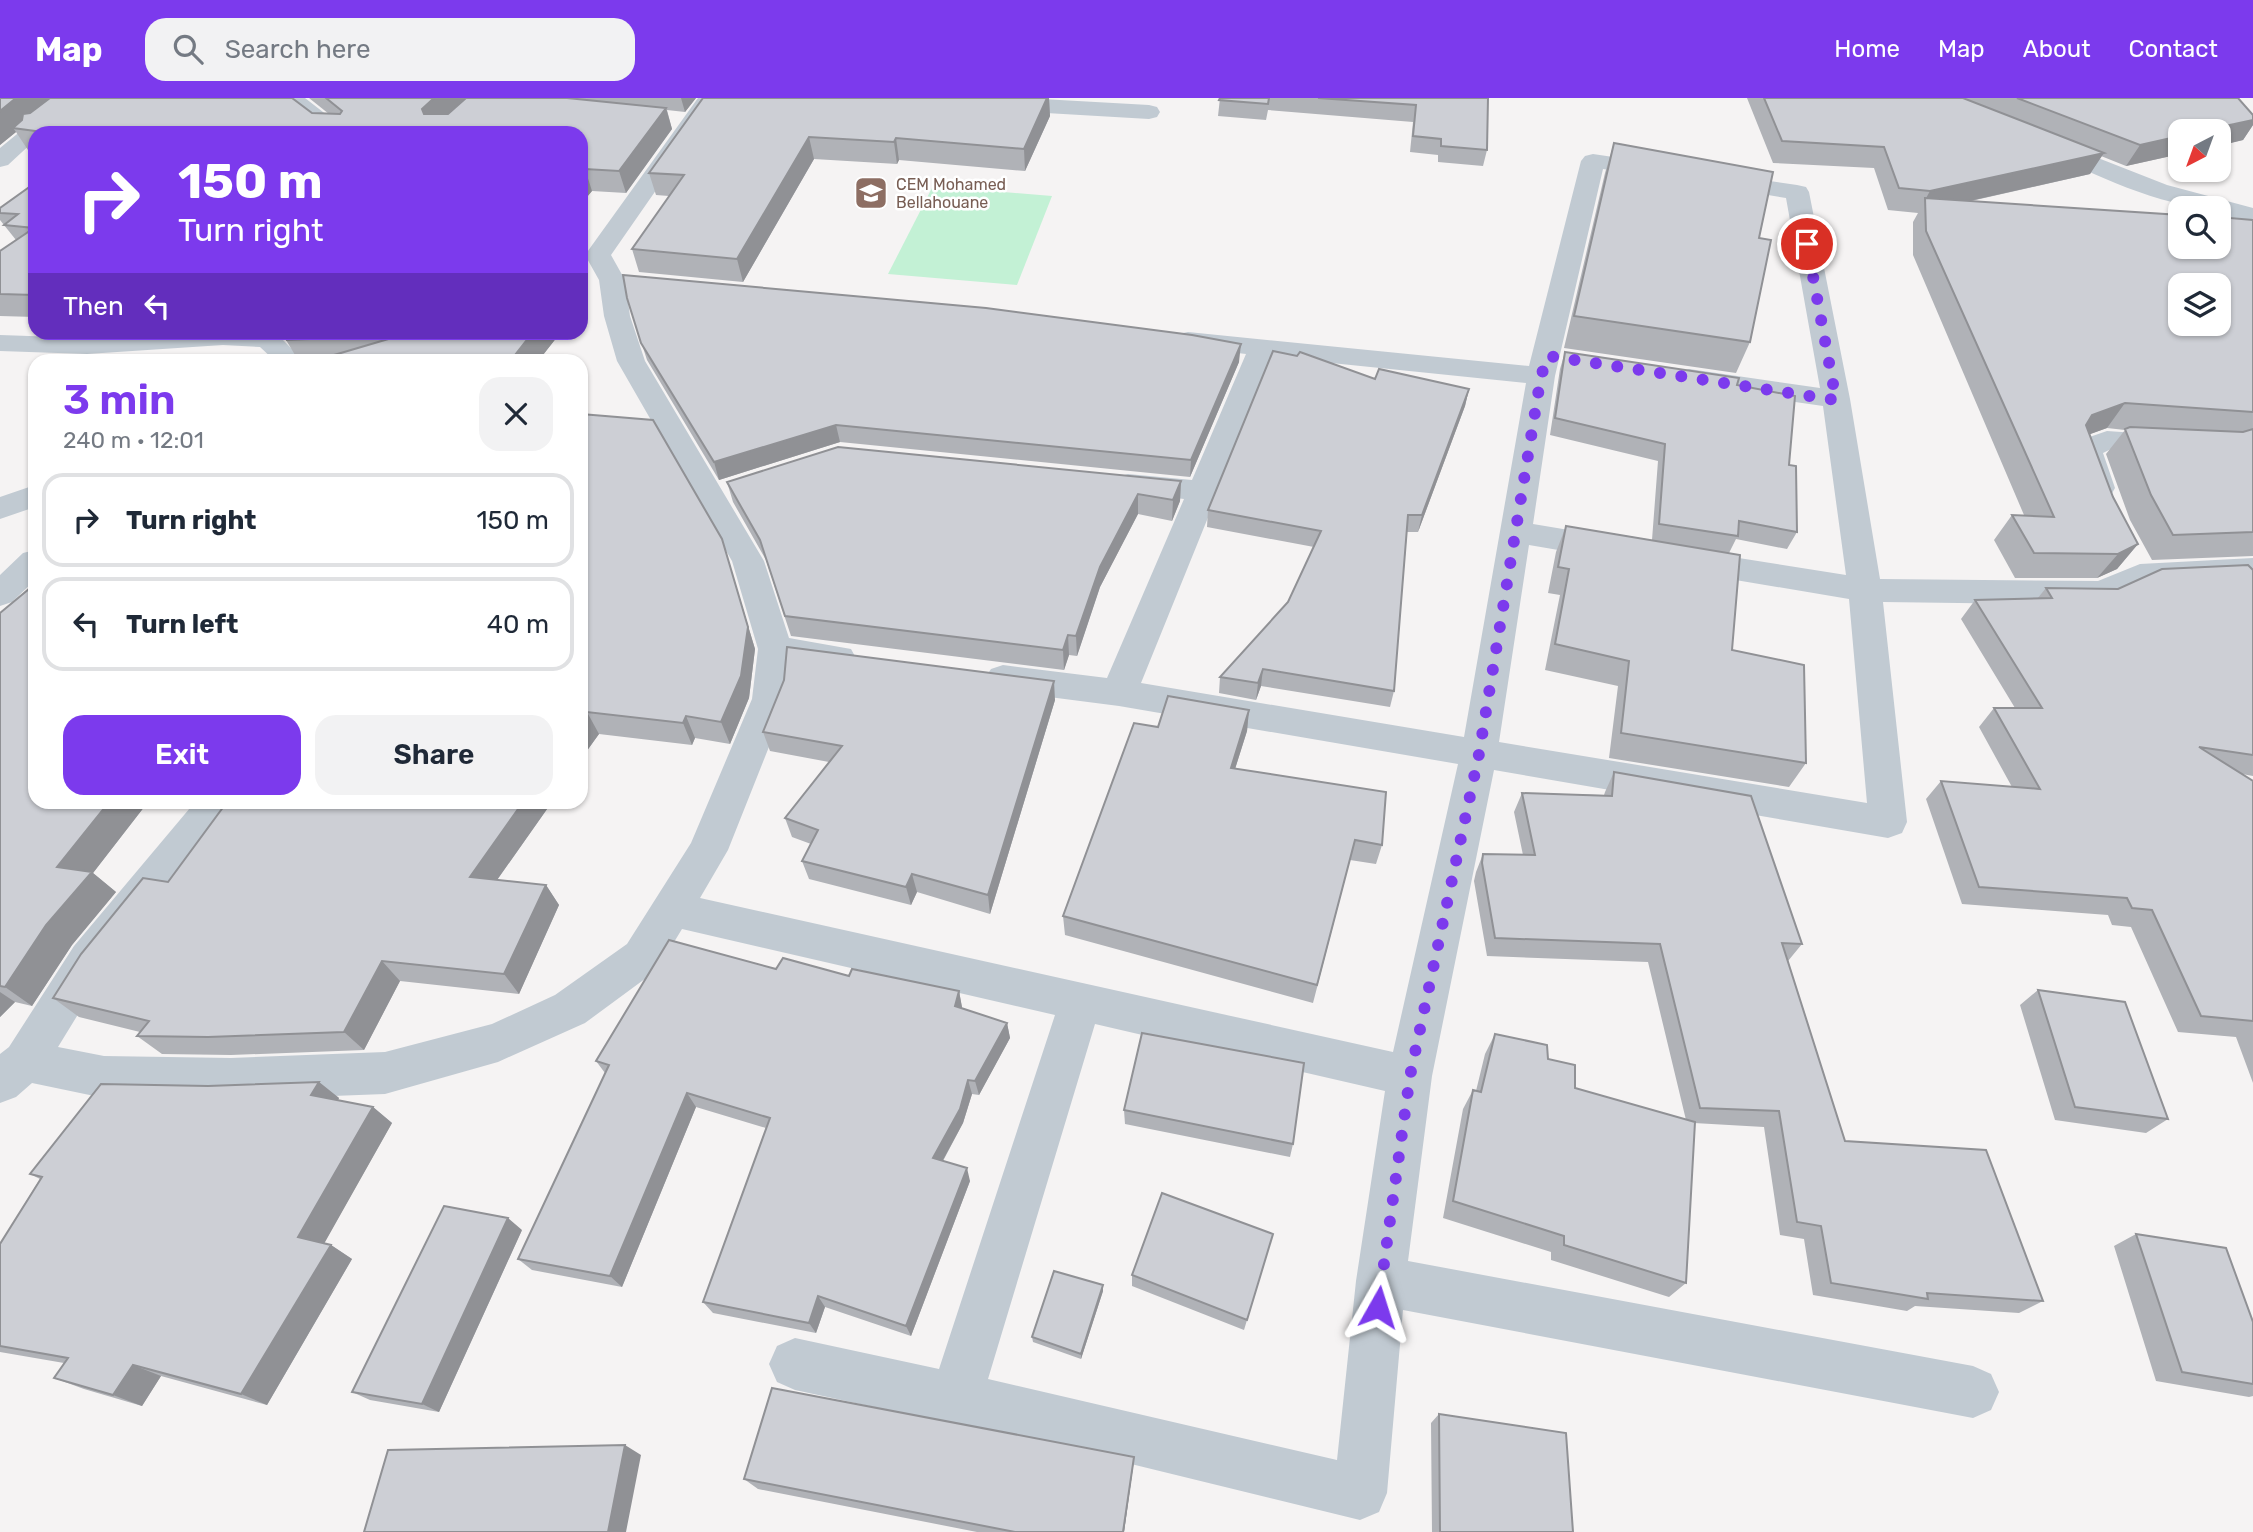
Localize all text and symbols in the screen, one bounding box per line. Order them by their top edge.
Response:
search box [145,18,635,81]
text: Map [35,30,103,69]
icon: search [169,30,207,68]
text: Search here [225,34,370,65]
text: Home [1834,35,1900,63]
text: Map [1938,35,1985,63]
text: About [2023,35,2091,63]
text: Contact [2129,35,2218,63]
north arrow [2168,119,2231,182]
map controls [2168,119,2231,336]
text: 150 m [178,152,323,210]
icon: right [63,154,154,245]
school or university icon: CEM Mohamed Bellahouane [852,174,890,212]
place label: CEM Mohamed Bellahouane [896,175,1006,212]
button: search [2168,196,2231,259]
text: Turn right [178,211,323,249]
pin [1777,214,1837,274]
icon: arrive [1788,225,1826,263]
button: layers [2168,273,2231,336]
icon: left [138,287,176,325]
text: Then [63,291,124,322]
text: 3 min [63,375,176,425]
button: close [479,377,553,451]
text: 240 m · 12:01 [63,426,204,454]
icon: right [67,501,105,539]
text: Turn right [126,505,256,536]
text: 150 m [476,505,549,536]
icon: left [67,605,105,643]
text: Turn left [126,609,238,640]
text: 40 m [487,609,549,640]
button: Exit [63,715,301,795]
button: Share [315,715,553,795]
position arrow [1341,1270,1415,1344]

